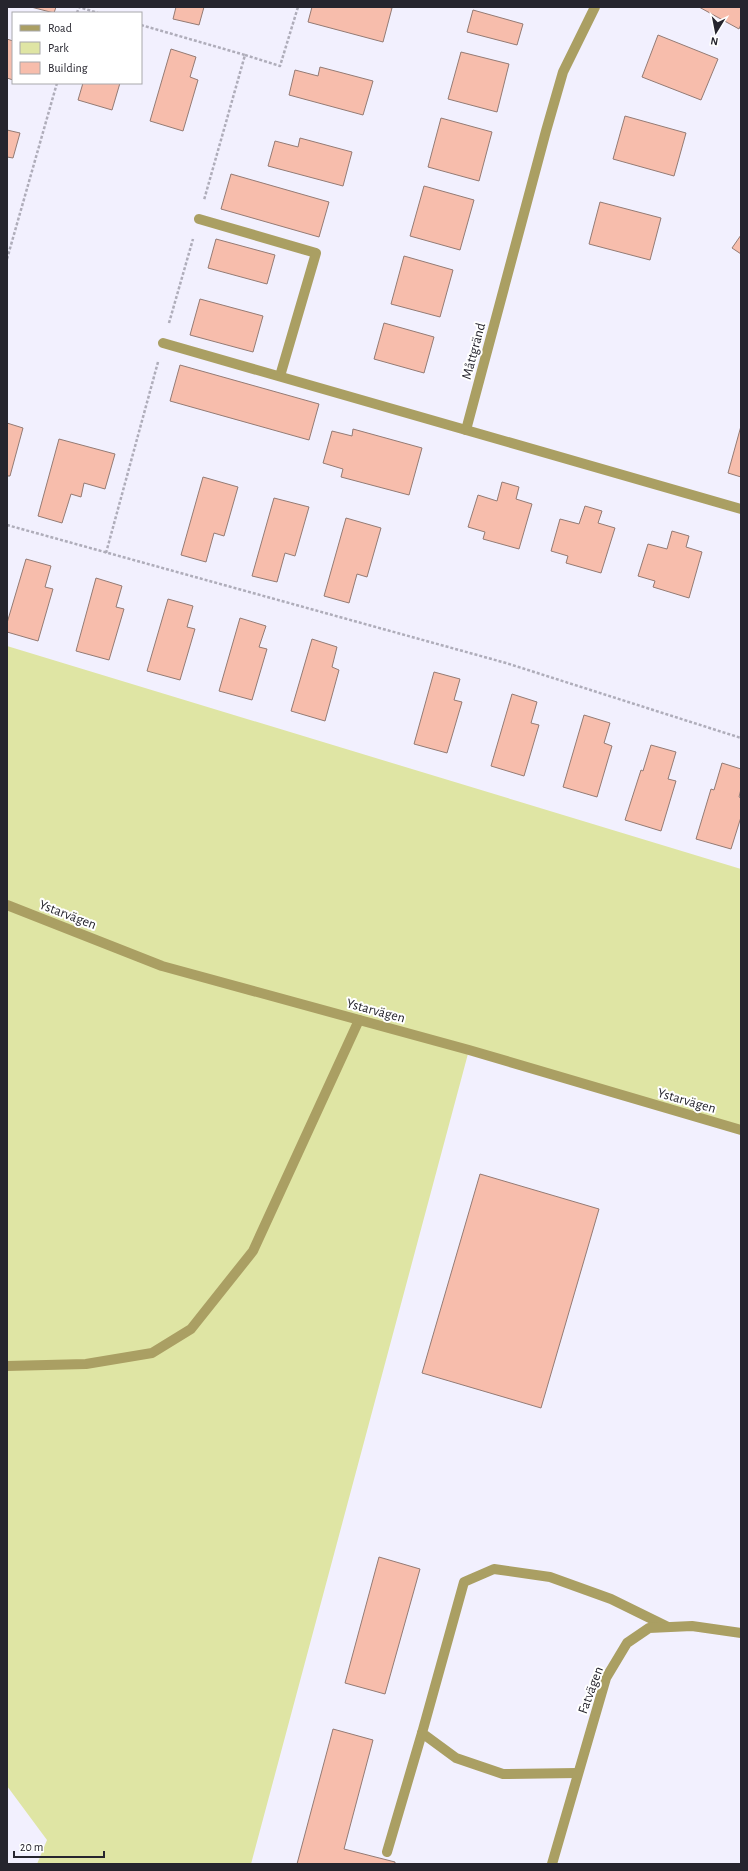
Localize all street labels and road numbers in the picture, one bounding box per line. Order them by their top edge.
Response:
street label: Måttgränd [460,321,488,381]
street label: Ystarvägen [37,898,98,932]
street label: Ystarvägen [345,996,407,1026]
street label: Ystarvägen [656,1086,718,1116]
street label: Fatvägen [576,1665,606,1716]

